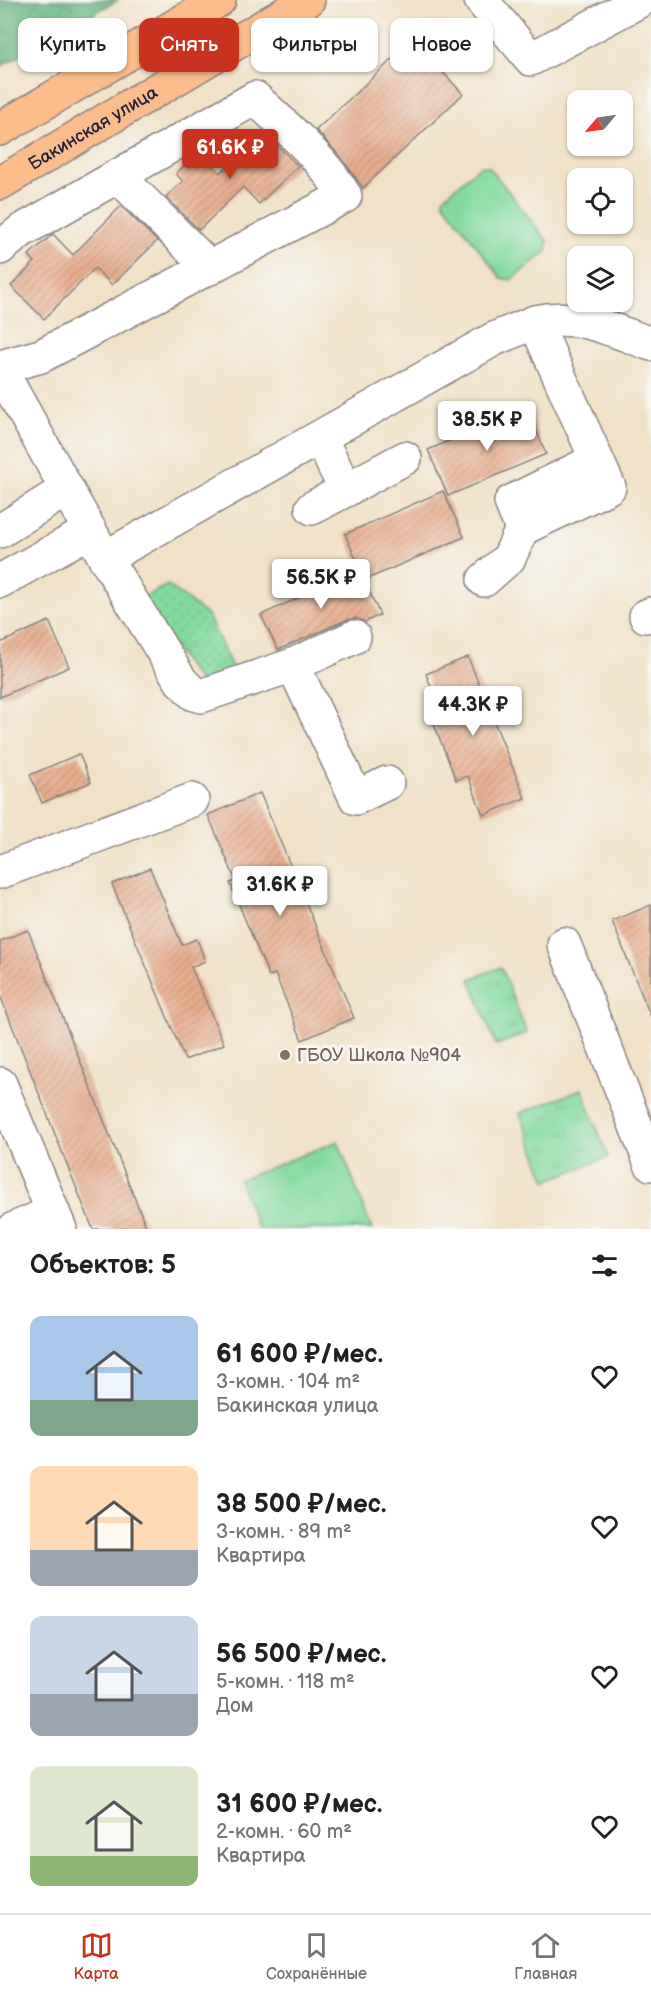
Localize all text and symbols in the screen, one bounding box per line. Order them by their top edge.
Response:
chip: Купить [18,18,127,72]
chip: Снять [139,18,239,72]
chip: Фильтры [251,18,378,72]
chip: Новое [390,18,493,72]
street label: Бакинская улица [25,81,161,174]
north arrow [567,90,633,156]
map controls [567,90,633,312]
pin: 61.6K ₽ [175,129,285,180]
text: 61.6K ₽ [196,136,264,160]
button: locate [567,168,633,234]
button: layers [567,246,633,312]
pin: 38.5K ₽ [432,401,542,452]
text: 38.5K ₽ [452,408,522,432]
pin: 56.5K ₽ [266,559,376,610]
text: 56.5K ₽ [286,566,356,590]
pin: 44.3K ₽ [418,686,528,737]
text: 44.3K ₽ [438,693,508,717]
pin: 31.6K ₽ [225,866,335,917]
text: 31.6K ₽ [246,873,314,897]
place label: ГБОУ Школа №904 [297,1045,461,1066]
marker: ГБОУ Школа №904 [278,1048,292,1062]
icon: filters [588,1249,621,1282]
text: Объектов: 5 [30,1250,176,1281]
text: 61 600 ₽/мес. [216,1339,383,1370]
icon: home [78,1340,150,1412]
icon: heart [588,1360,621,1393]
text: 3-комн. · 104 m² [216,1370,360,1394]
text: Бакинская улица [216,1394,379,1418]
text: 38 500 ₽/мес. [216,1489,387,1520]
icon: home [78,1490,150,1562]
icon: heart [588,1510,621,1543]
text: 3-комн. · 89 m² [216,1520,352,1544]
text: Квартира [216,1544,306,1568]
text: 56 500 ₽/мес. [216,1639,386,1670]
icon: home [78,1640,150,1712]
icon: heart [588,1660,621,1693]
text: 5-комн. · 118 m² [216,1670,355,1694]
text: Дом [216,1694,254,1718]
text: 31 600 ₽/мес. [216,1789,383,1820]
icon: home [78,1790,150,1862]
icon: heart [588,1810,621,1843]
text: 2-комн. · 60 m² [216,1820,352,1844]
text: Квартира [216,1844,306,1868]
tab: Карта [74,1929,119,1984]
tab: Сохранённые [266,1929,367,1984]
tab: Главная [514,1929,577,1984]

